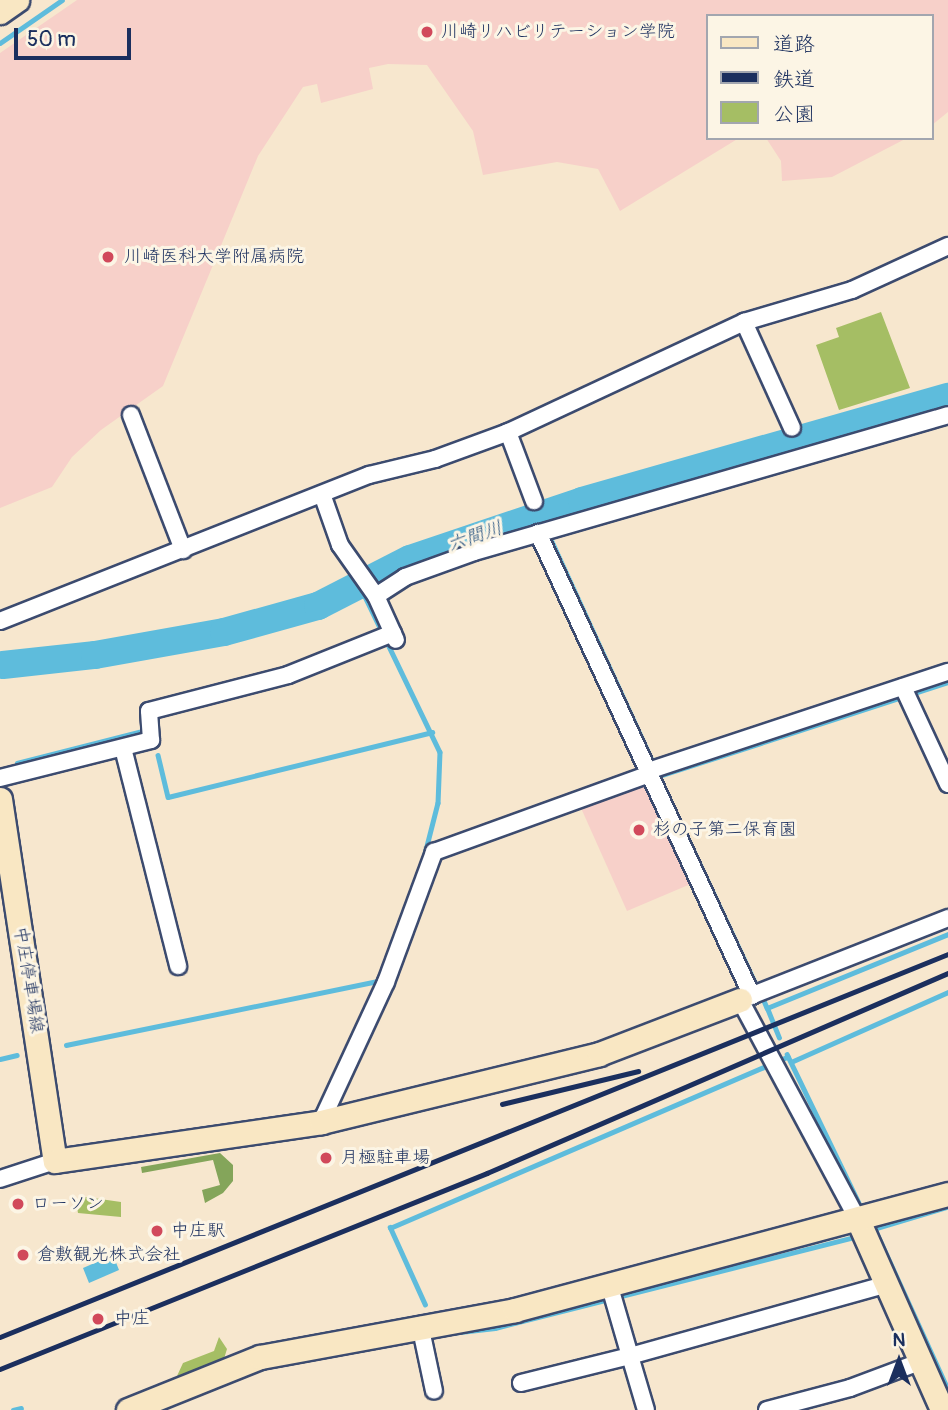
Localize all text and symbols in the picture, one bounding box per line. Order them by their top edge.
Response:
scale bar [18,14,135,58]
legend [706,14,934,140]
place label: 川崎リハビリテーション学院 [441,21,675,43]
marker: 川崎リハビリテーション学院 [419,24,435,40]
text: 50 m [27,26,76,53]
text: 道路 [773,31,815,58]
text: 鉄道 [773,66,815,93]
text: 公園 [773,101,815,128]
place label: 川崎医科大学附属病院 [124,246,304,268]
marker: 川崎医科大学附属病院 [98,247,118,267]
water label: 六間川 [444,517,506,557]
place label: 杉の子第二保育園 [653,819,797,841]
marker: 杉の子第二保育園 [631,822,647,838]
street label: 中庄停車場線 [9,925,47,1035]
place label: 月極駐車場 [340,1147,430,1169]
marker: 月極駐車場 [318,1150,334,1166]
place label: ローソン [32,1193,104,1215]
marker: ローソン [10,1196,26,1212]
place label: 中庄駅 [171,1220,225,1242]
marker: 中庄駅 [149,1223,165,1239]
place label: 倉敷観光株式会社 [37,1244,181,1266]
marker: 倉敷観光株式会社 [15,1247,31,1263]
place label: 中庄 [114,1308,150,1330]
marker: 中庄 [88,1309,108,1329]
north arrow [864,1326,934,1396]
text: N [893,1328,905,1352]

